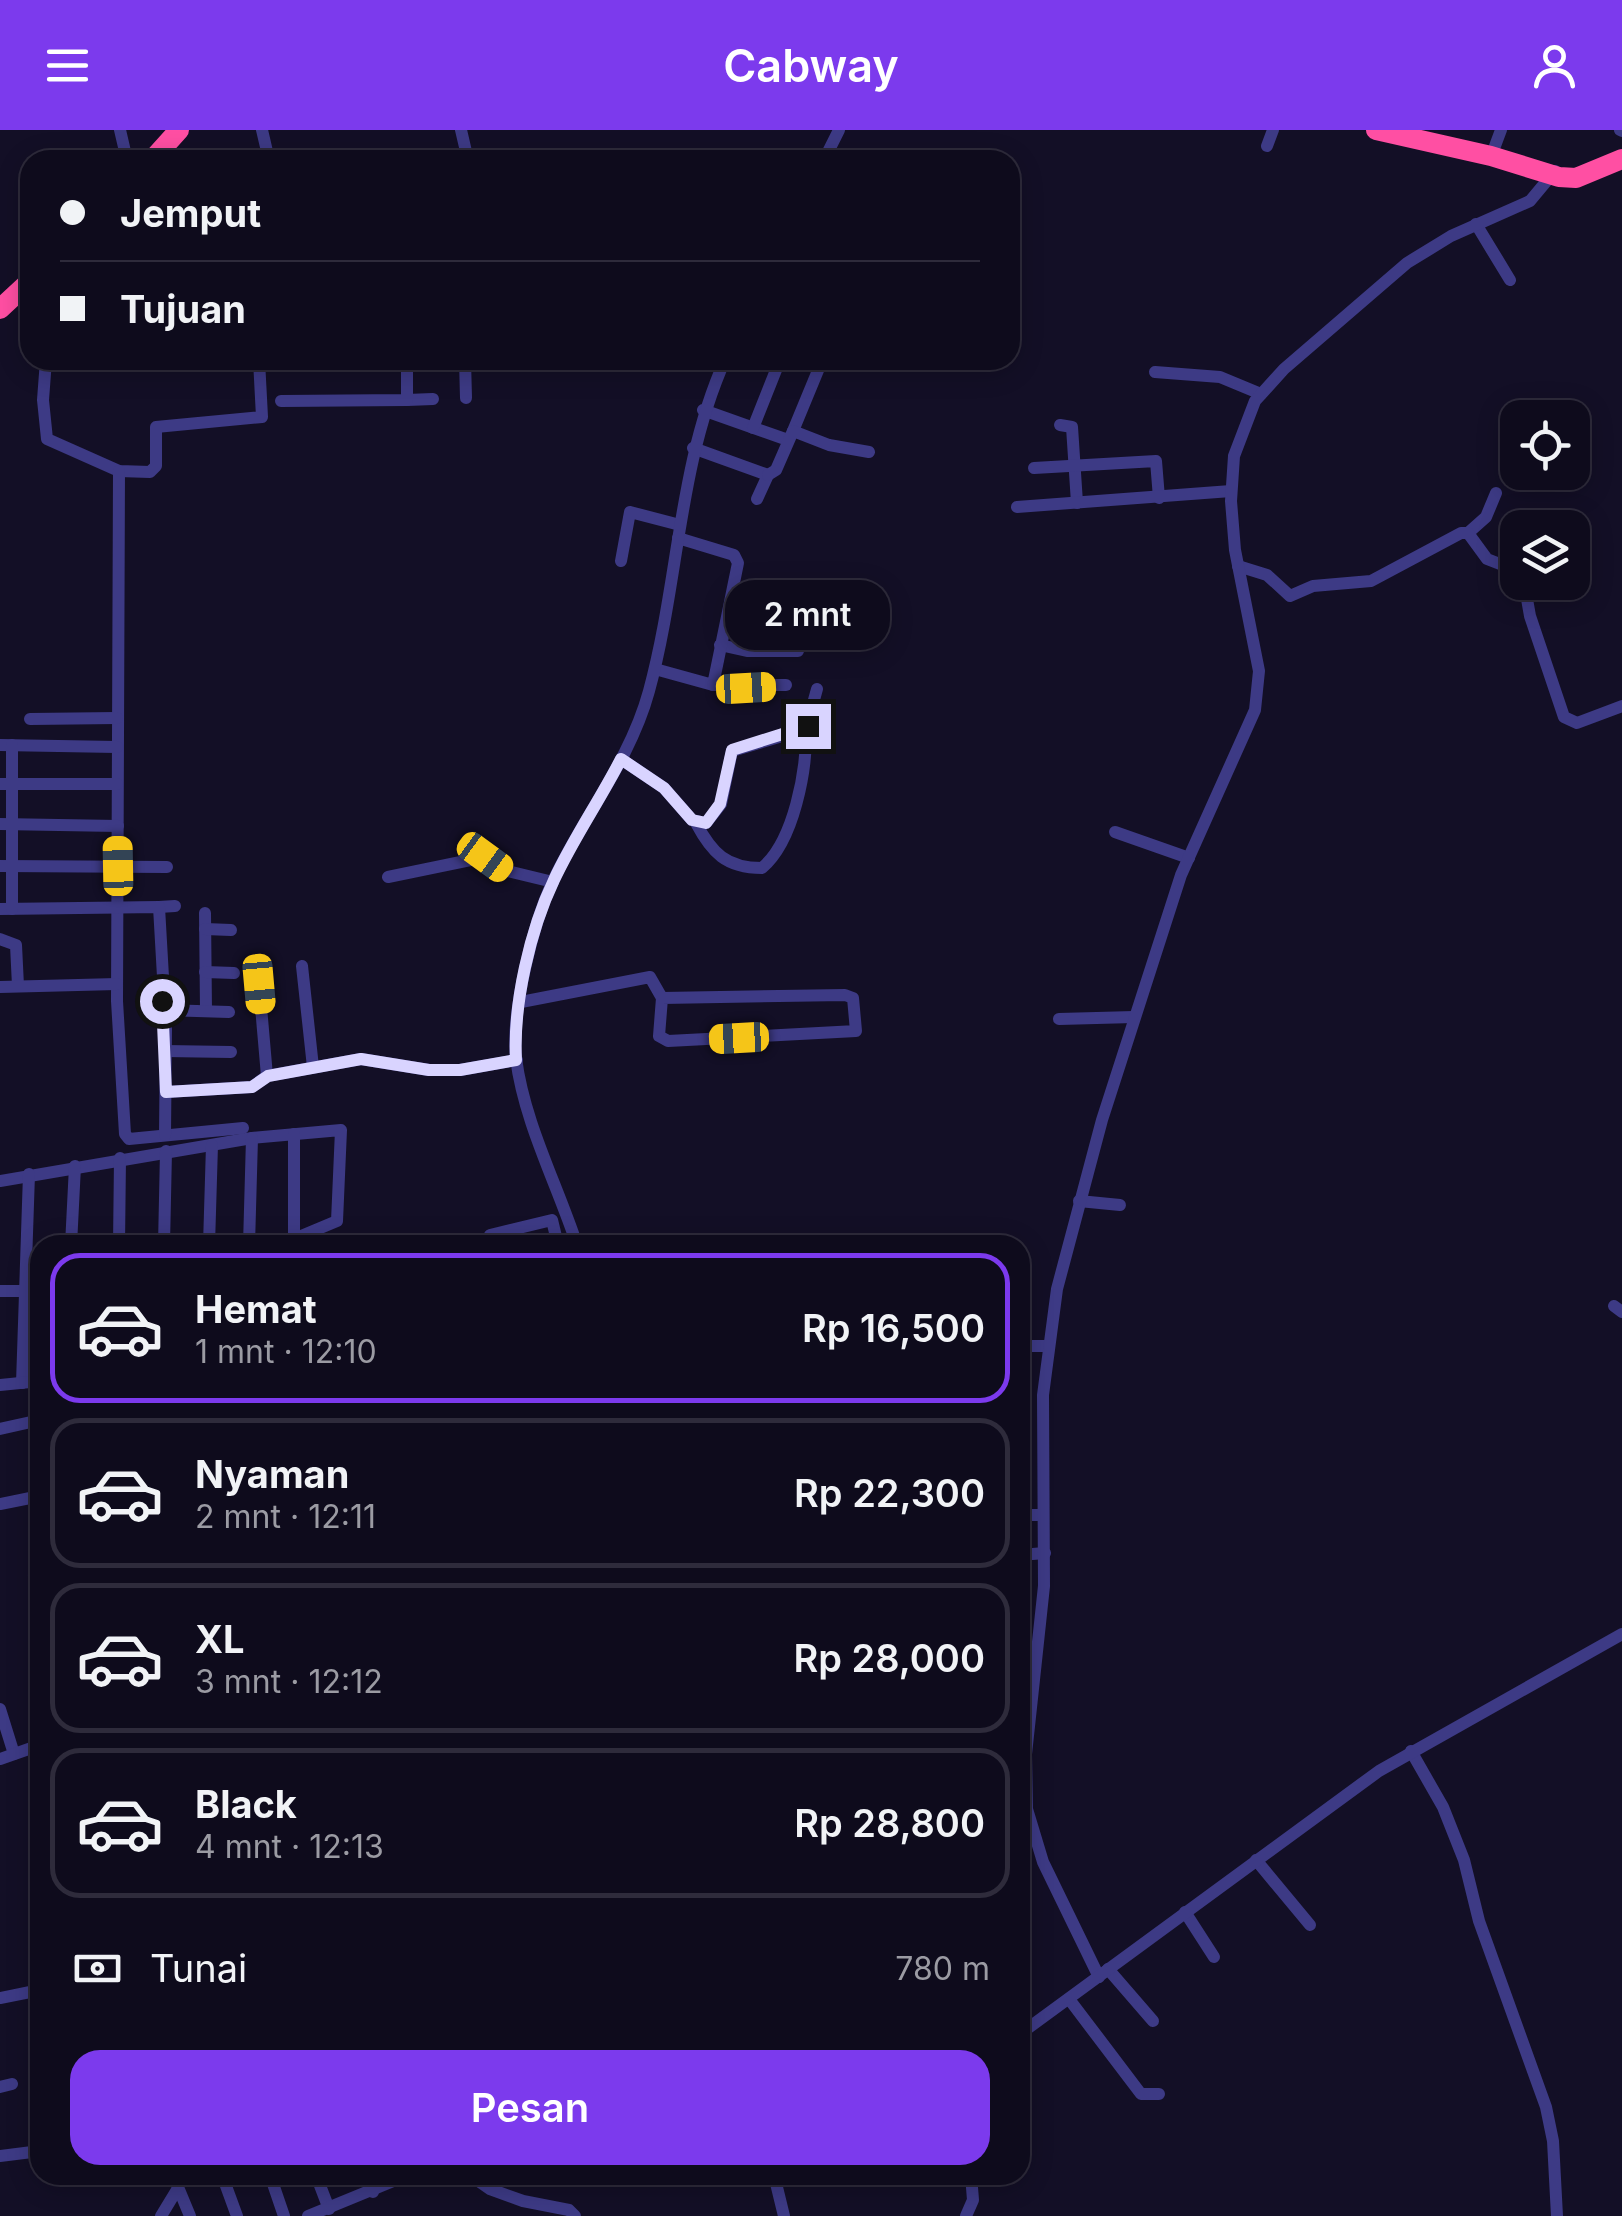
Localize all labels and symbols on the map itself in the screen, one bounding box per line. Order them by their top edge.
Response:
callout: 2 mnt [726,581,890,651]
car [715,671,777,705]
route end [786,704,831,749]
car [452,827,518,887]
car [102,836,134,896]
car [241,953,277,1015]
route start [140,979,185,1024]
car [708,1021,770,1055]

